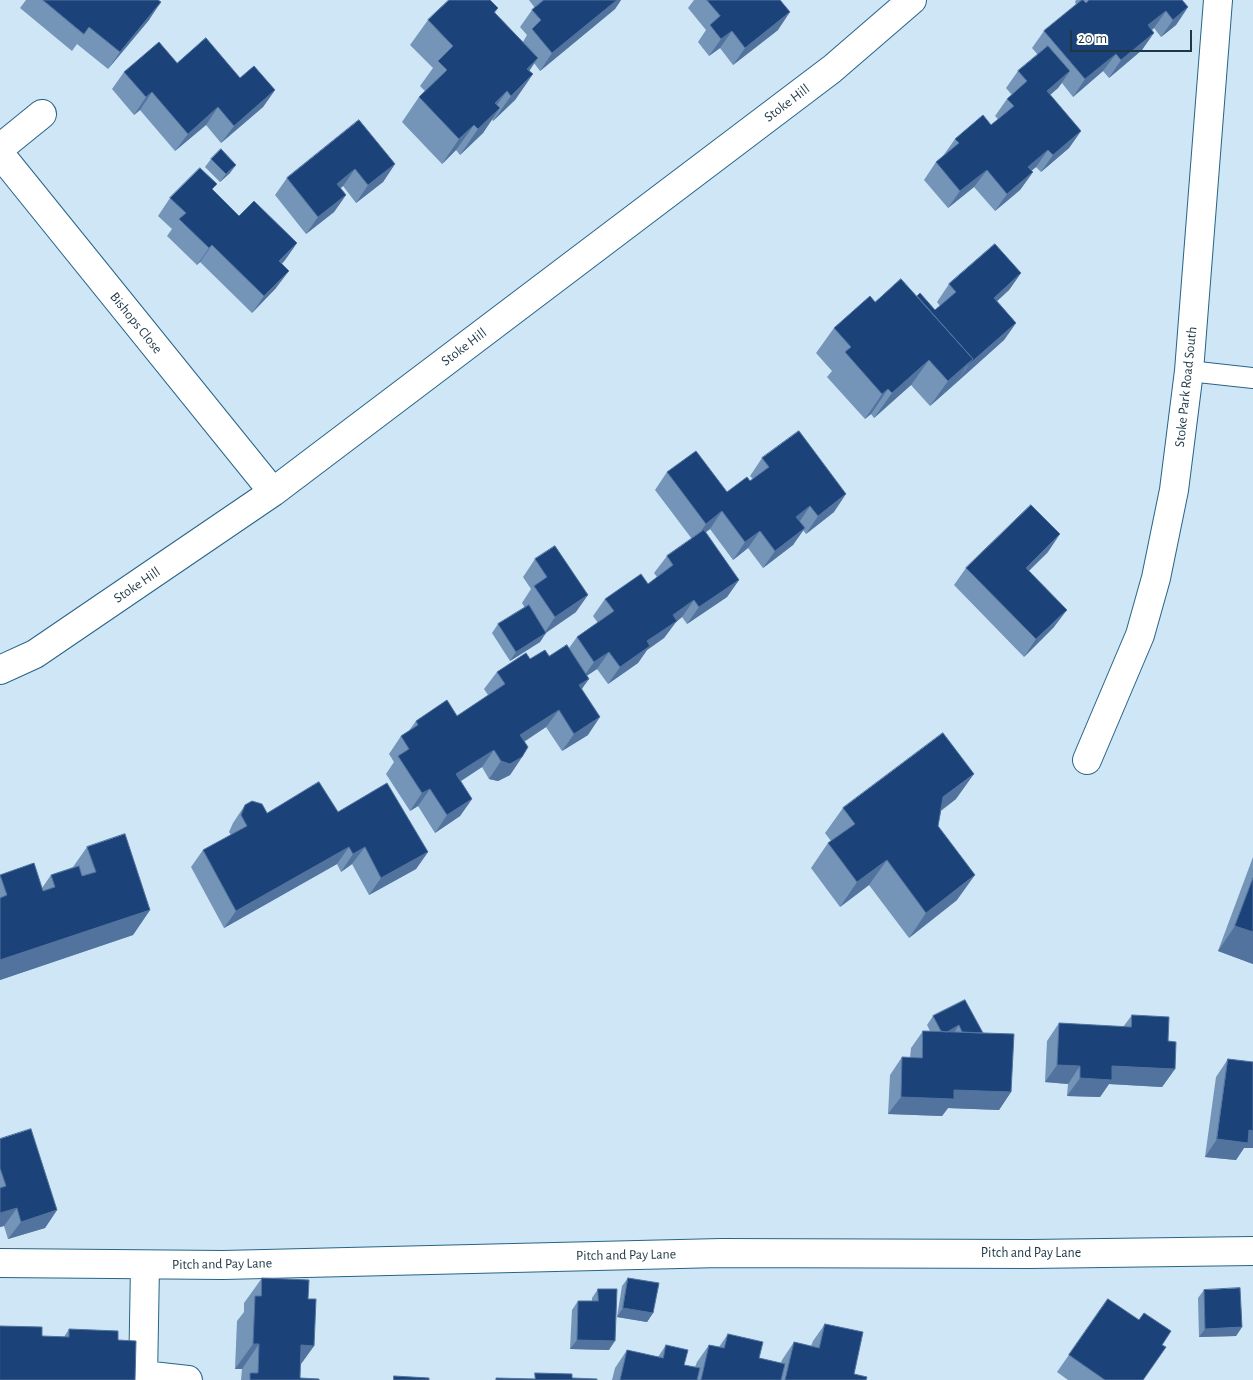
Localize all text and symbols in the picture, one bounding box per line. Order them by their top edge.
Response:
scale bar [1073,20,1196,52]
text: 20 m [1078,31,1107,46]
street label: Stoke Hill [761,80,813,126]
street label: Bishops Close [106,289,166,357]
street label: Stoke Hill [438,324,490,370]
street label: Stoke Park Road South [1171,326,1201,448]
street label: Stoke Hill [111,563,163,607]
street label: Pitch and Pay Lane [981,1245,1081,1261]
street label: Pitch and Pay Lane [576,1246,676,1264]
street label: Pitch and Pay Lane [172,1255,272,1273]

